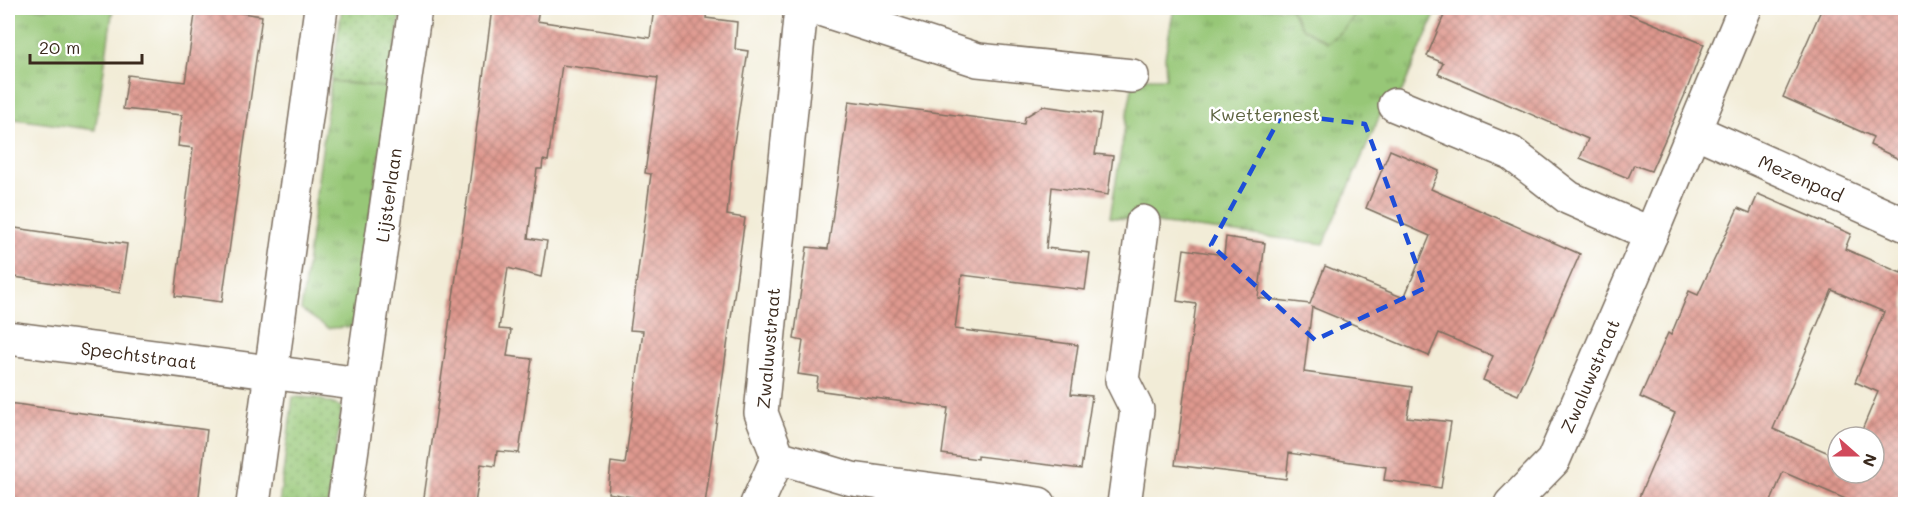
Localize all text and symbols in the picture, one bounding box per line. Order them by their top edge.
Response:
scale bar [30,27,142,65]
text: 20 m [39,35,80,59]
park label: Kwetternest [1210,102,1320,126]
street label: Lijsterlaan [370,146,407,244]
street label: Mezenpad [1755,149,1847,208]
street label: Zwaluwstraat [751,286,785,410]
street label: Zwaluwstraat [1555,315,1625,436]
street label: Spechtstraat [79,336,199,375]
north arrow [1826,425,1886,485]
text: N [1858,451,1882,470]

